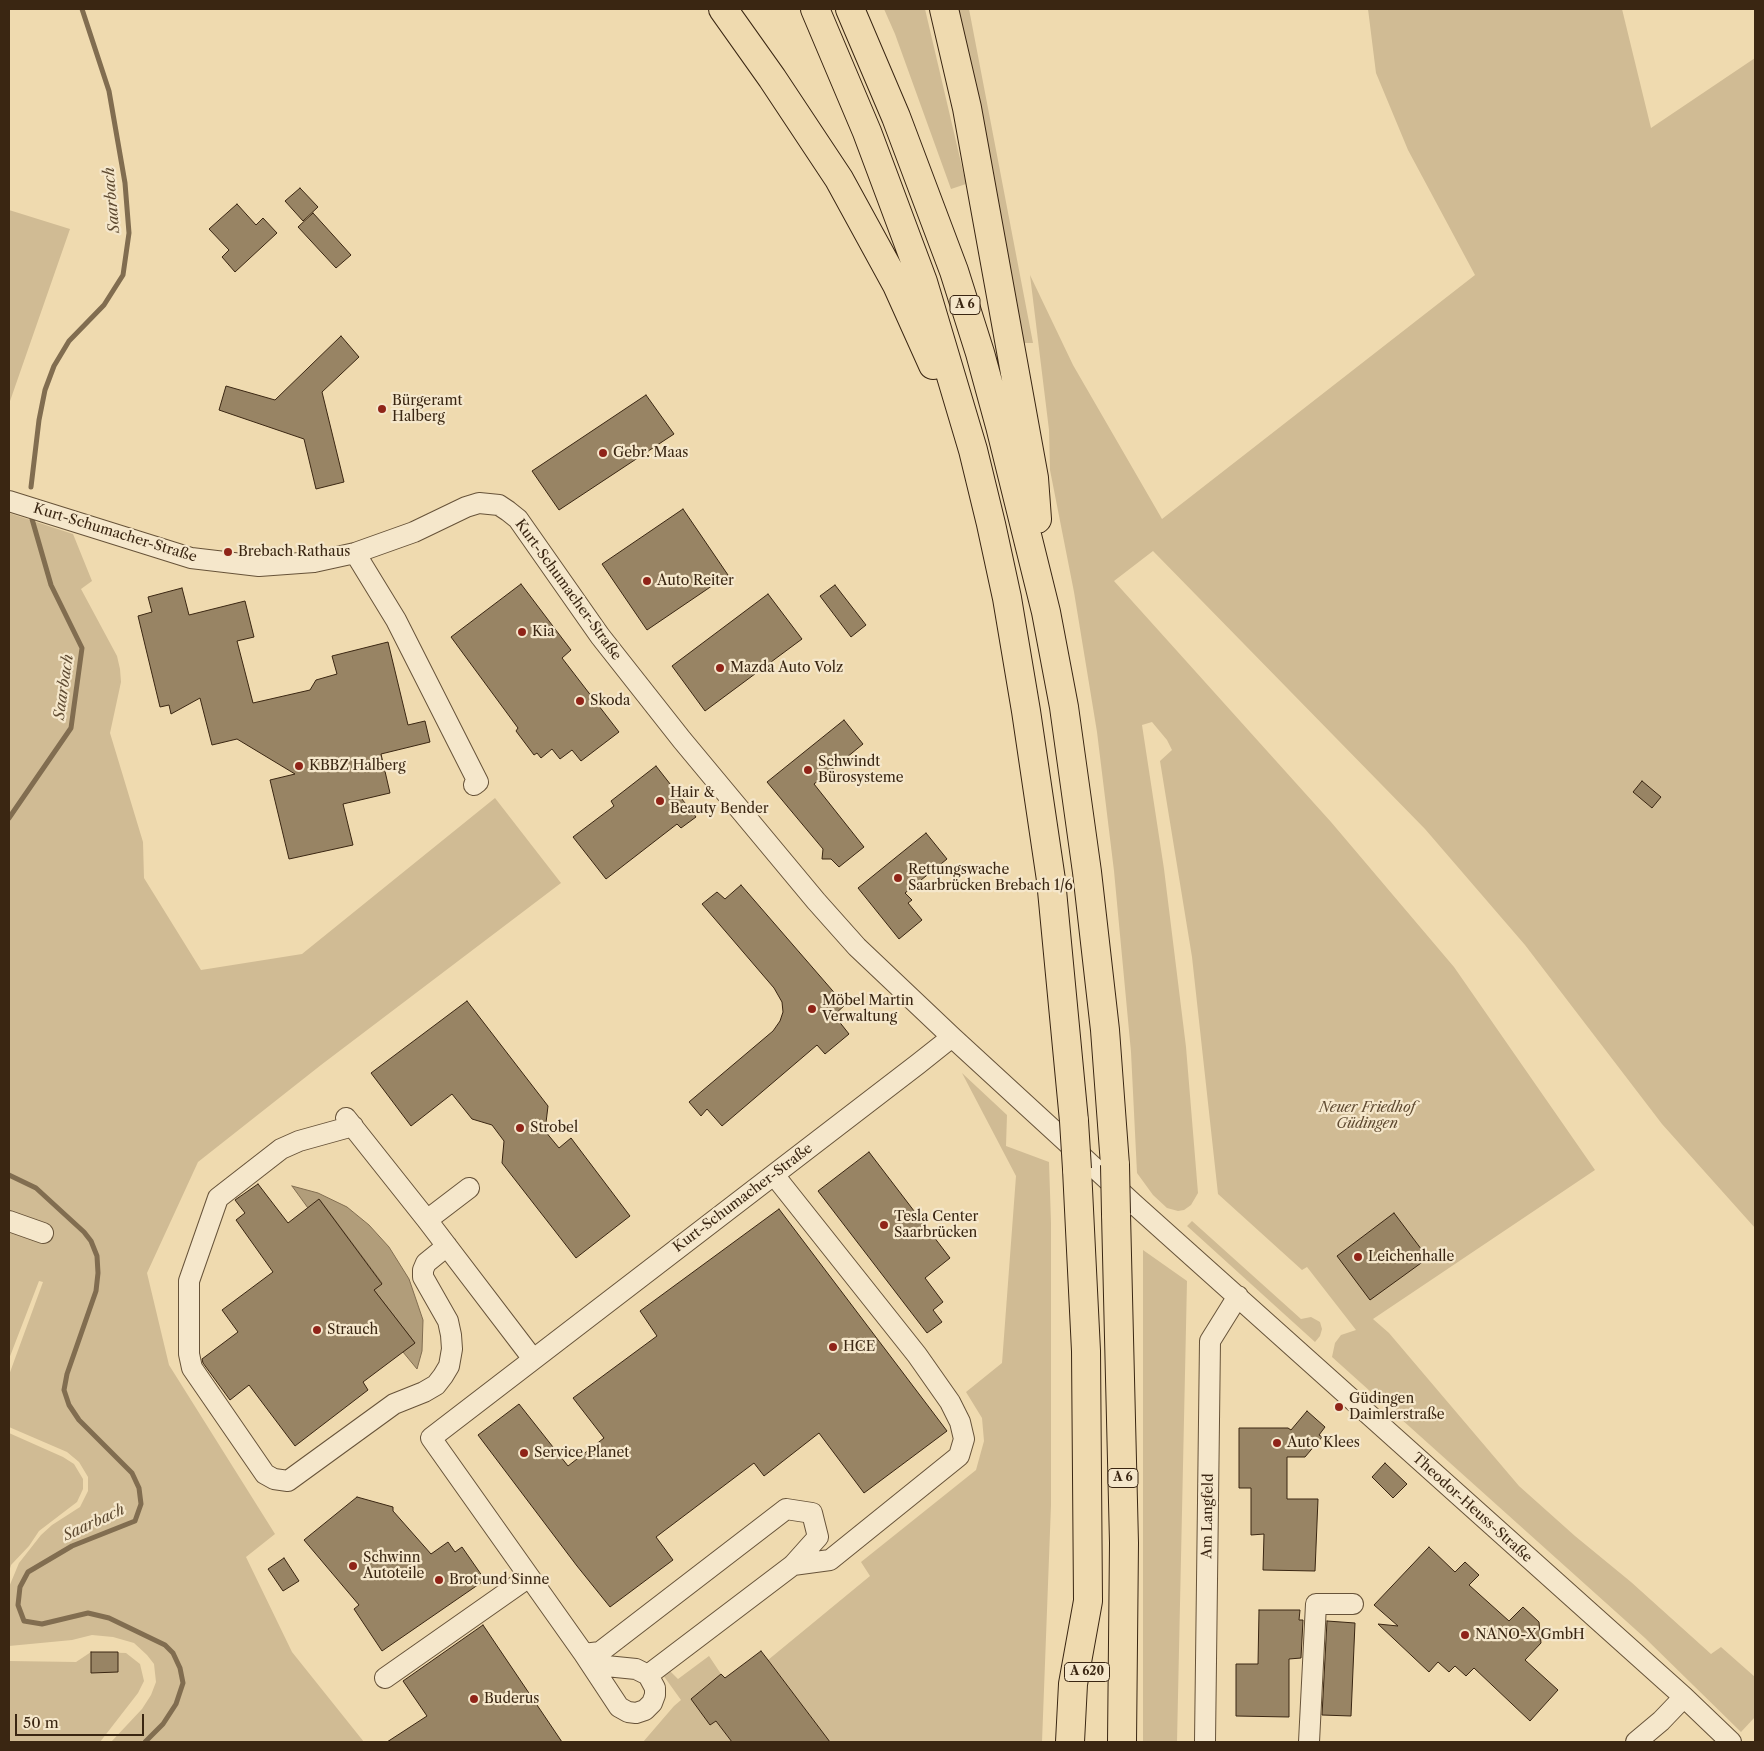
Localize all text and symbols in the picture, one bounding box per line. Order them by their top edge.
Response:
water label: Saarbach [100,166,124,234]
road number: A 6 [950,296,980,314]
place label: Bürgeramt Halberg [392,393,462,426]
marker: Bürgeramt Halberg [376,403,388,415]
place label: Gebr. Maas [613,445,688,461]
marker: Gebr. Maas [597,447,609,459]
street label: Kurt-Schumacher-Straße [31,500,199,566]
street label: Kurt-Schumacher-Straße [511,516,625,664]
place label: Brebach Rathaus [238,544,350,560]
marker: Brebach Rathaus [222,546,234,558]
place label: Auto Reiter [657,573,734,589]
marker: Auto Reiter [641,575,653,587]
place label: Kia [532,624,555,640]
marker: Kia [516,626,528,638]
water label: Saarbach [51,653,77,721]
place label: Mazda Auto Volz [730,660,843,676]
marker: Mazda Auto Volz [714,662,726,674]
place label: Skoda [590,693,630,709]
marker: Skoda [574,695,586,707]
place label: Schwindt Bürosysteme [818,754,904,786]
place label: KBBZ Halberg [309,758,406,774]
marker: KBBZ Halberg [293,760,305,772]
marker: Schwindt Bürosysteme [802,764,814,776]
place label: Hair & Beauty Bender [670,785,769,818]
marker: Hair & Beauty Bender [654,795,666,807]
place label: Rettungswache Saarbrücken Brebach 1/6 [908,862,1073,894]
marker: Rettungswache Saarbrücken Brebach 1/6 [892,872,904,884]
place label: Möbel Martin Verwaltung [822,993,914,1026]
marker: Möbel Martin Verwaltung [806,1003,818,1015]
park label: Neuer Friedhof Güdingen [1319,1100,1415,1132]
place label: Strobel [530,1120,578,1136]
marker: Strobel [514,1122,526,1134]
street label: Kurt-Schumacher-Straße [670,1140,816,1256]
place label: Tesla Center Saarbrücken [894,1209,978,1242]
marker: Tesla Center Saarbrücken [878,1219,890,1231]
place label: Leichenhalle [1368,1249,1454,1265]
marker: Leichenhalle [1352,1251,1364,1263]
place label: Strauch [327,1322,378,1338]
marker: Strauch [311,1324,323,1336]
place label: HCE [843,1339,875,1355]
marker: HCE [827,1341,839,1353]
place label: Güdingen Daimlerstraße [1349,1391,1445,1424]
marker: Güdingen Daimlerstraße [1333,1401,1345,1413]
place label: Auto Klees [1287,1435,1360,1451]
marker: Auto Klees [1271,1437,1283,1449]
place label: Service Planet [534,1445,629,1461]
marker: Service Planet [518,1447,530,1459]
street label: Theodor-Heuss-Straße [1409,1450,1535,1566]
road number: A 6 [1108,1469,1138,1488]
street label: Am Langfeld [1199,1473,1217,1559]
water label: Saarbach [60,1501,128,1545]
place label: Schwinn Autoteile [363,1550,424,1582]
marker: Schwinn Autoteile [347,1560,359,1572]
place label: Brot und Sinne [449,1572,549,1588]
marker: Brot und Sinne [433,1574,445,1586]
place label: NANO-X GmbH [1475,1627,1585,1643]
marker: NANO-X GmbH [1459,1629,1471,1641]
road number: A 620 [1064,1662,1110,1681]
place label: Buderus [484,1691,539,1707]
marker: Buderus [468,1693,480,1705]
scale bar [18,1704,146,1736]
text: 50 m [23,1713,59,1732]

